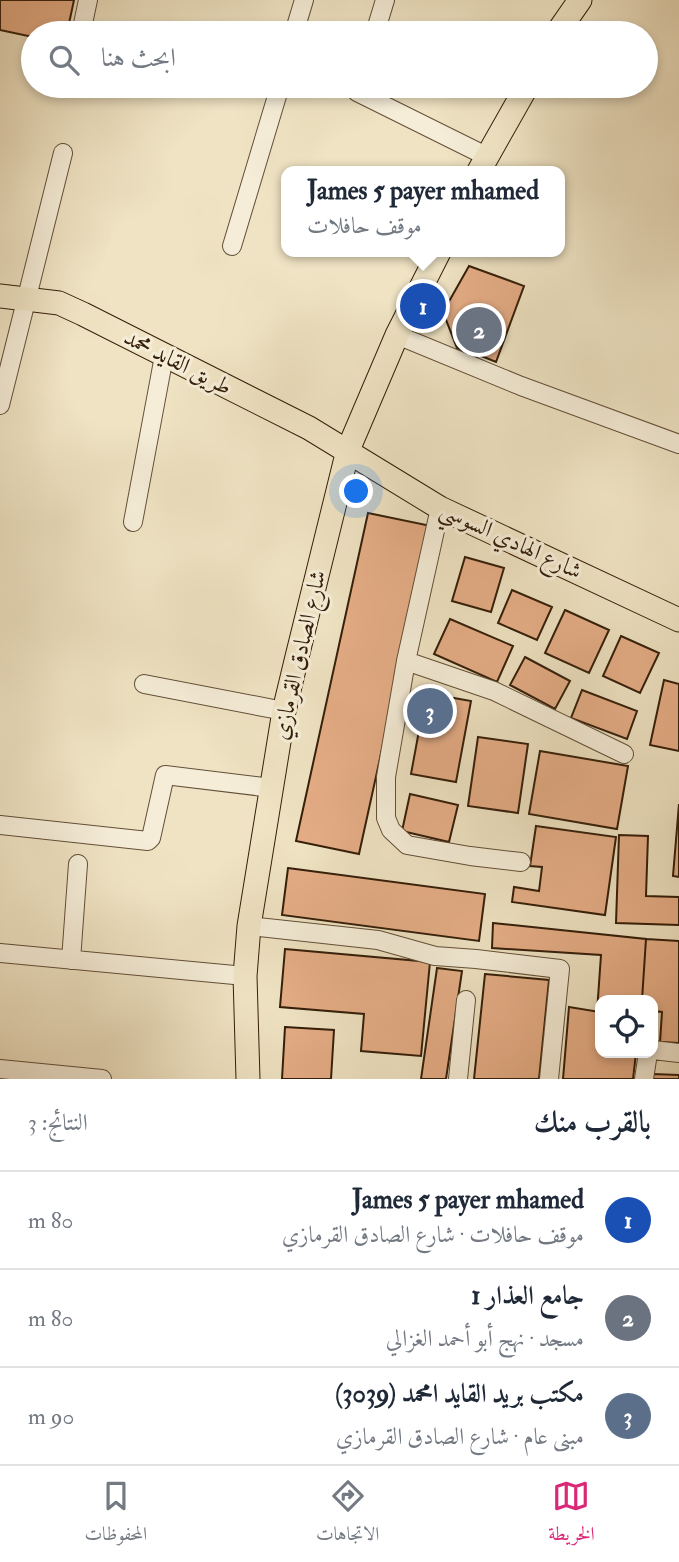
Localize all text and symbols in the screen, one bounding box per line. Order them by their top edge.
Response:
search box [21,21,658,98]
icon: search [45,41,83,79]
text: ابحث هنا [101,42,176,74]
popup [281,166,565,257]
text: James 5 payer mhamed [307,175,539,207]
text: موقف حافلات [307,211,422,240]
pin: 1 [400,280,446,332]
pin: 2 [456,304,502,356]
street label: طريق القايد محمد [119,322,237,402]
your location [339,474,373,508]
street label: شارع الهادي السوسي [432,494,587,592]
street label: شارع الصادق القرمازي [265,567,337,744]
pin: 3 [407,685,453,737]
map controls [595,995,658,1058]
button: locate [595,995,658,1058]
text: بالقرب منك [534,1104,651,1141]
text: النتائج: 3 [28,1108,88,1137]
text: James 5 payer mhamed [352,1184,584,1216]
text: 80 m [28,1206,73,1235]
text: 1 [624,1206,632,1235]
text: موقف حافلات · شارع الصادق القرمازي [282,1220,584,1249]
text: جامع العذار 1 [471,1280,584,1312]
text: 80 m [28,1304,73,1333]
text: 2 [622,1304,634,1333]
text: مسجد · نهج أبو أحمد الغزالي [386,1324,584,1353]
text: مكتب بريد القايد امحمد (3039) [335,1378,584,1410]
text: 90 m [28,1402,74,1431]
text: 3 [624,1402,632,1431]
text: مبنى عام · شارع الصادق القرمازي [336,1422,584,1451]
tab: المحفوظات [84,1477,147,1552]
tab: الاتجاهات [316,1477,379,1552]
tab: الخريطة [548,1477,595,1552]

